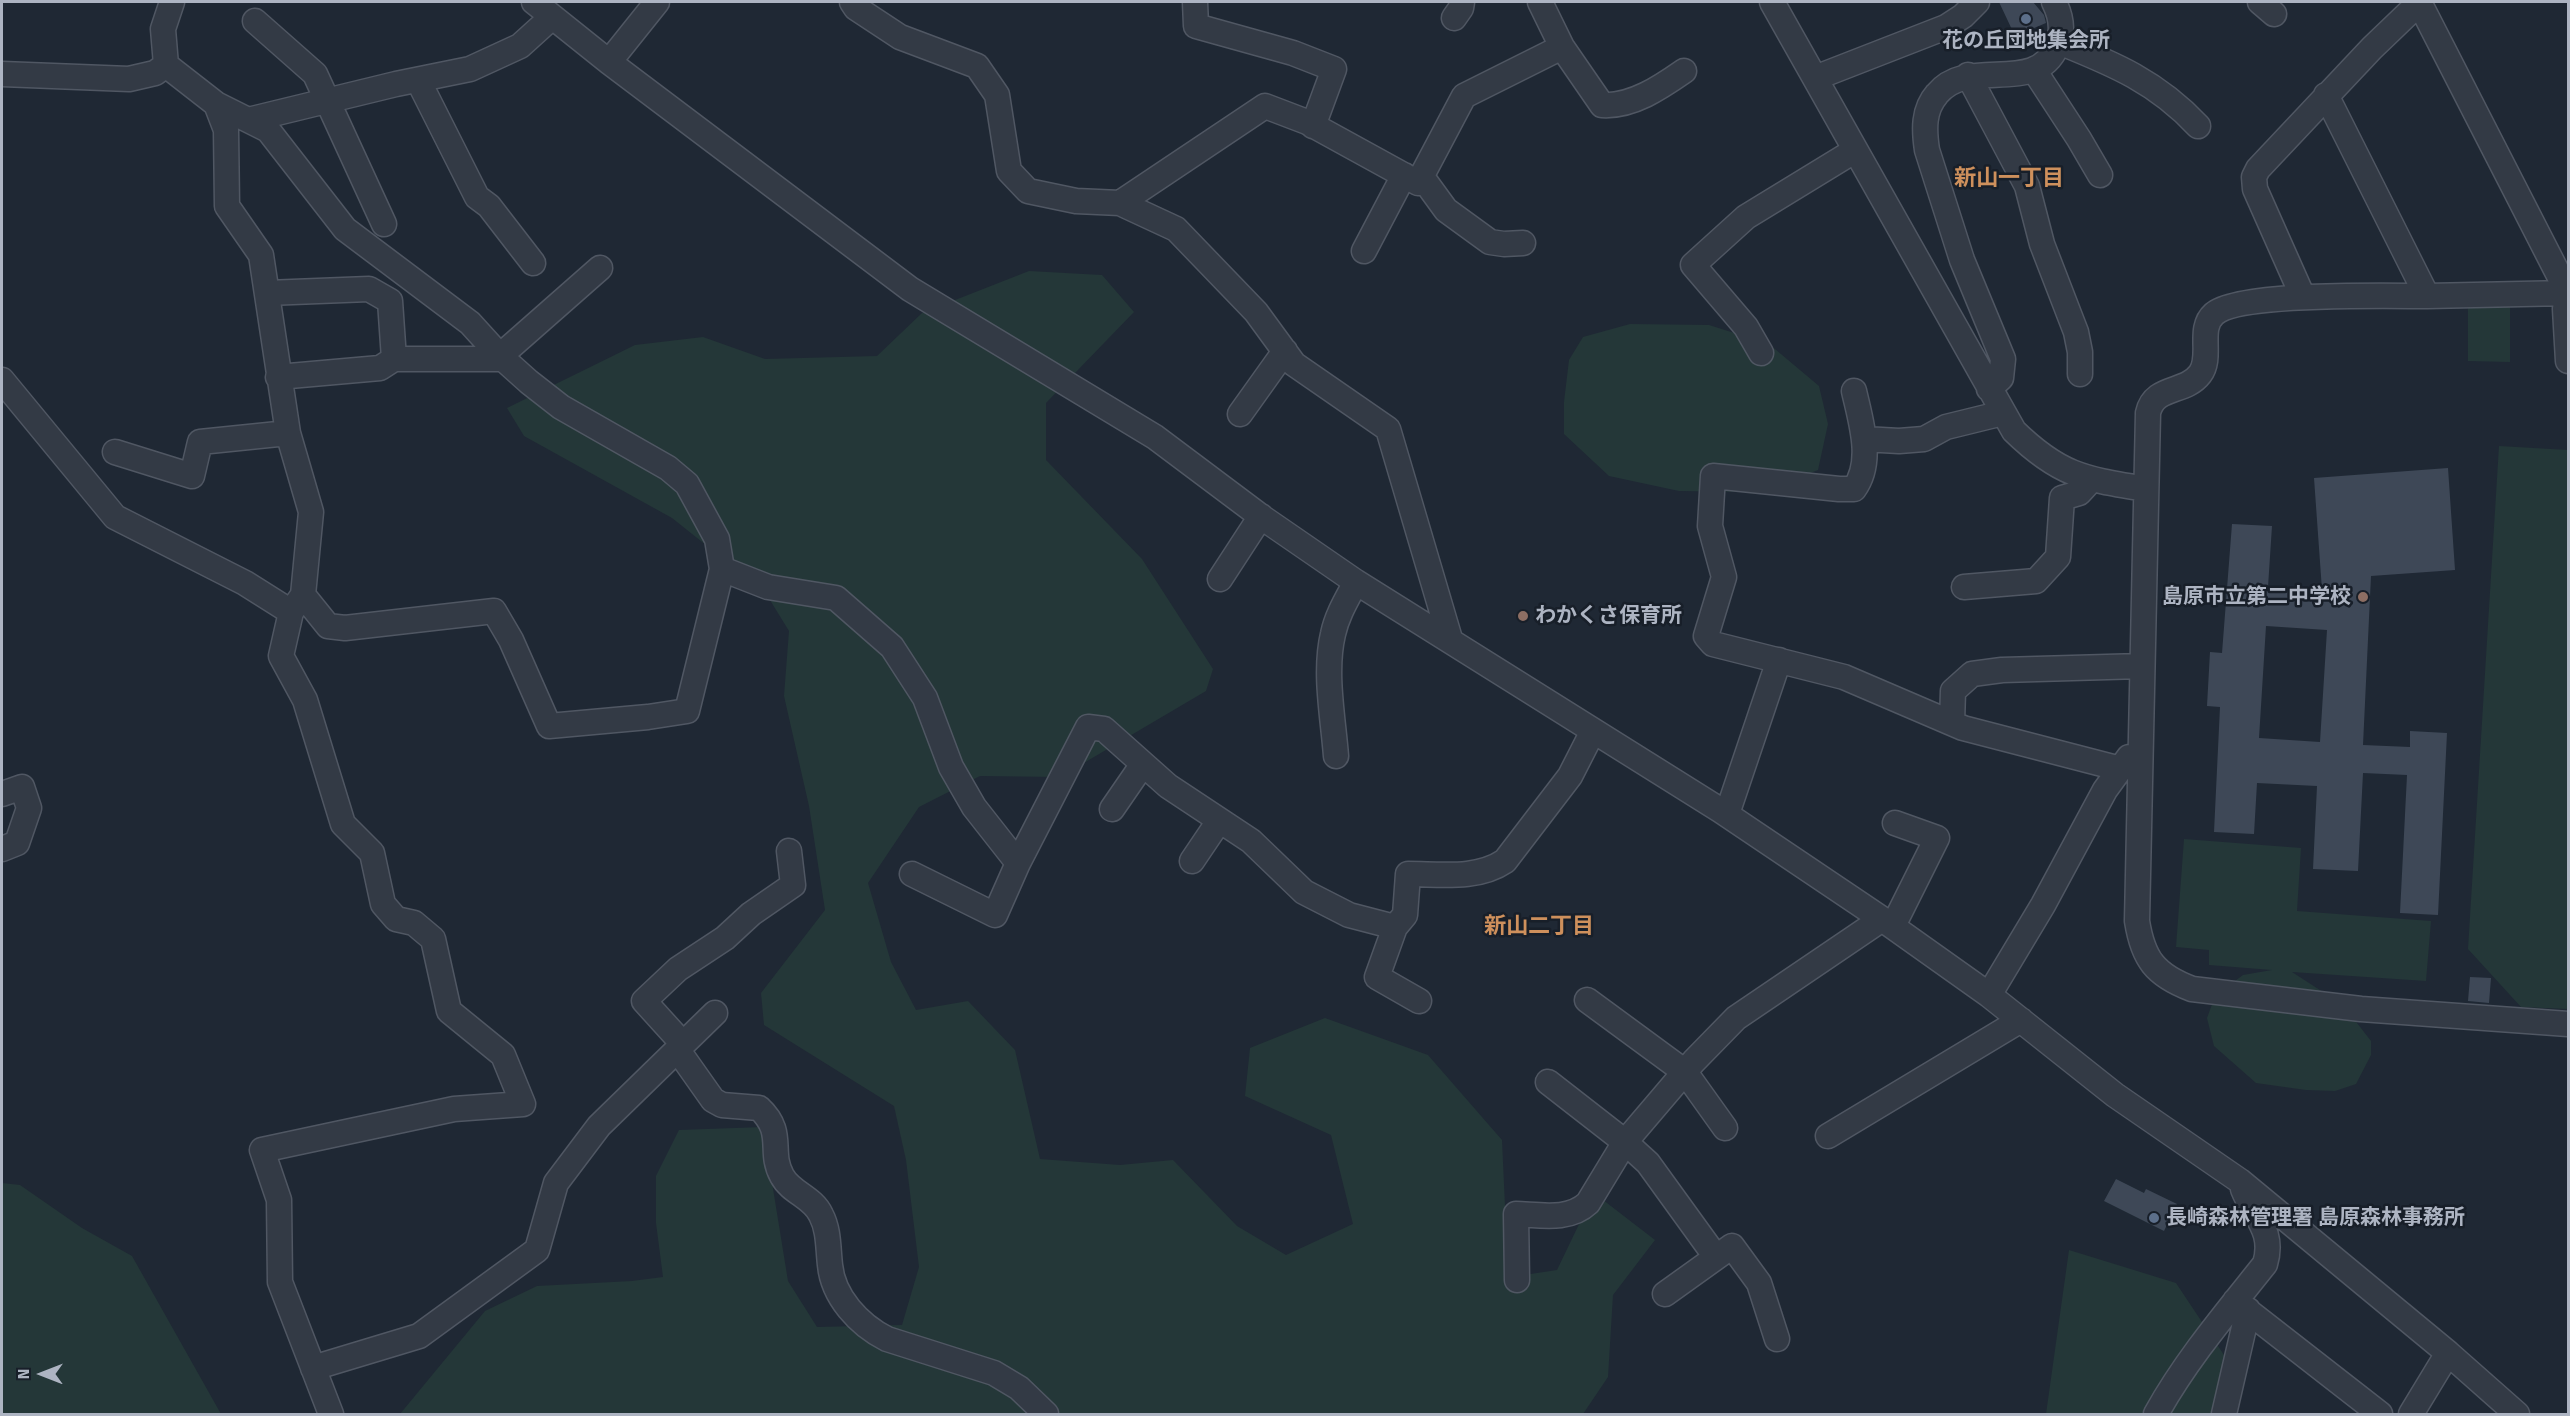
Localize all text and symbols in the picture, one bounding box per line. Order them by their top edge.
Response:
marker: 花の丘団地集会所 [2019,12,2033,26]
place label: 花の丘団地集会所 [1942,28,2110,54]
district label: 新山一丁目 [1954,166,2064,192]
place label: 島原市立第二中学校 [2162,584,2351,610]
marker: 島原市立第二中学校 [2356,590,2370,604]
place label: わかくさ保育所 [1535,603,1682,629]
marker: わかくさ保育所 [1516,609,1530,623]
district label: 新山二丁目 [1484,914,1594,940]
place label: 長崎森林管理署 島原森林事務所 [2166,1205,2465,1231]
marker: 長崎森林管理署 島原森林事務所 [2147,1211,2161,1225]
north arrow [12,1344,72,1404]
text: N [14,1369,33,1379]

